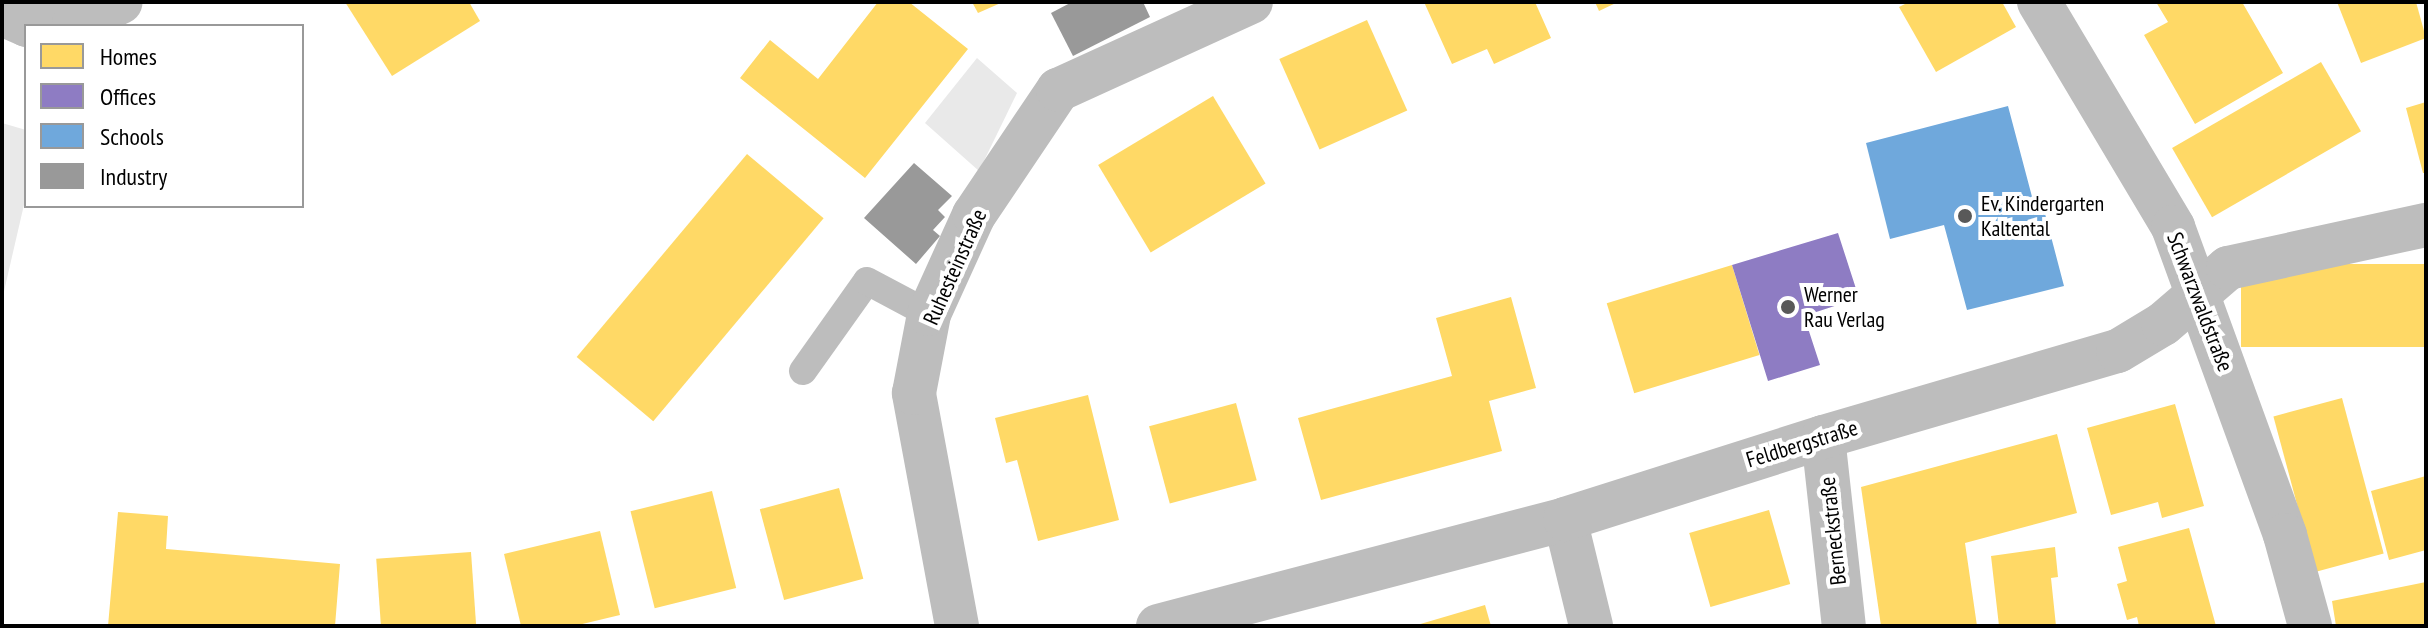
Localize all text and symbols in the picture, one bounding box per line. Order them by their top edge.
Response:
legend [24,24,304,208]
text: Homes [100,41,157,72]
text: Offices [100,81,156,112]
text: Schools [100,121,164,152]
text: Industry [100,161,167,192]
place label: Ev. Kindergarten Kaltental [1981,190,2106,242]
street label: Ruhesteinstraße [918,205,992,329]
marker: Ev. Kindergarten Kaltental [1956,207,1974,225]
street label: Schwarzwaldstraße [2161,229,2239,375]
place label: Werner Rau Verlag [1804,281,1885,332]
marker: Werner Rau Verlag [1779,298,1797,316]
street label: Feldbergstraße [1743,415,1861,473]
street label: Berneckstraße [1814,476,1852,586]

